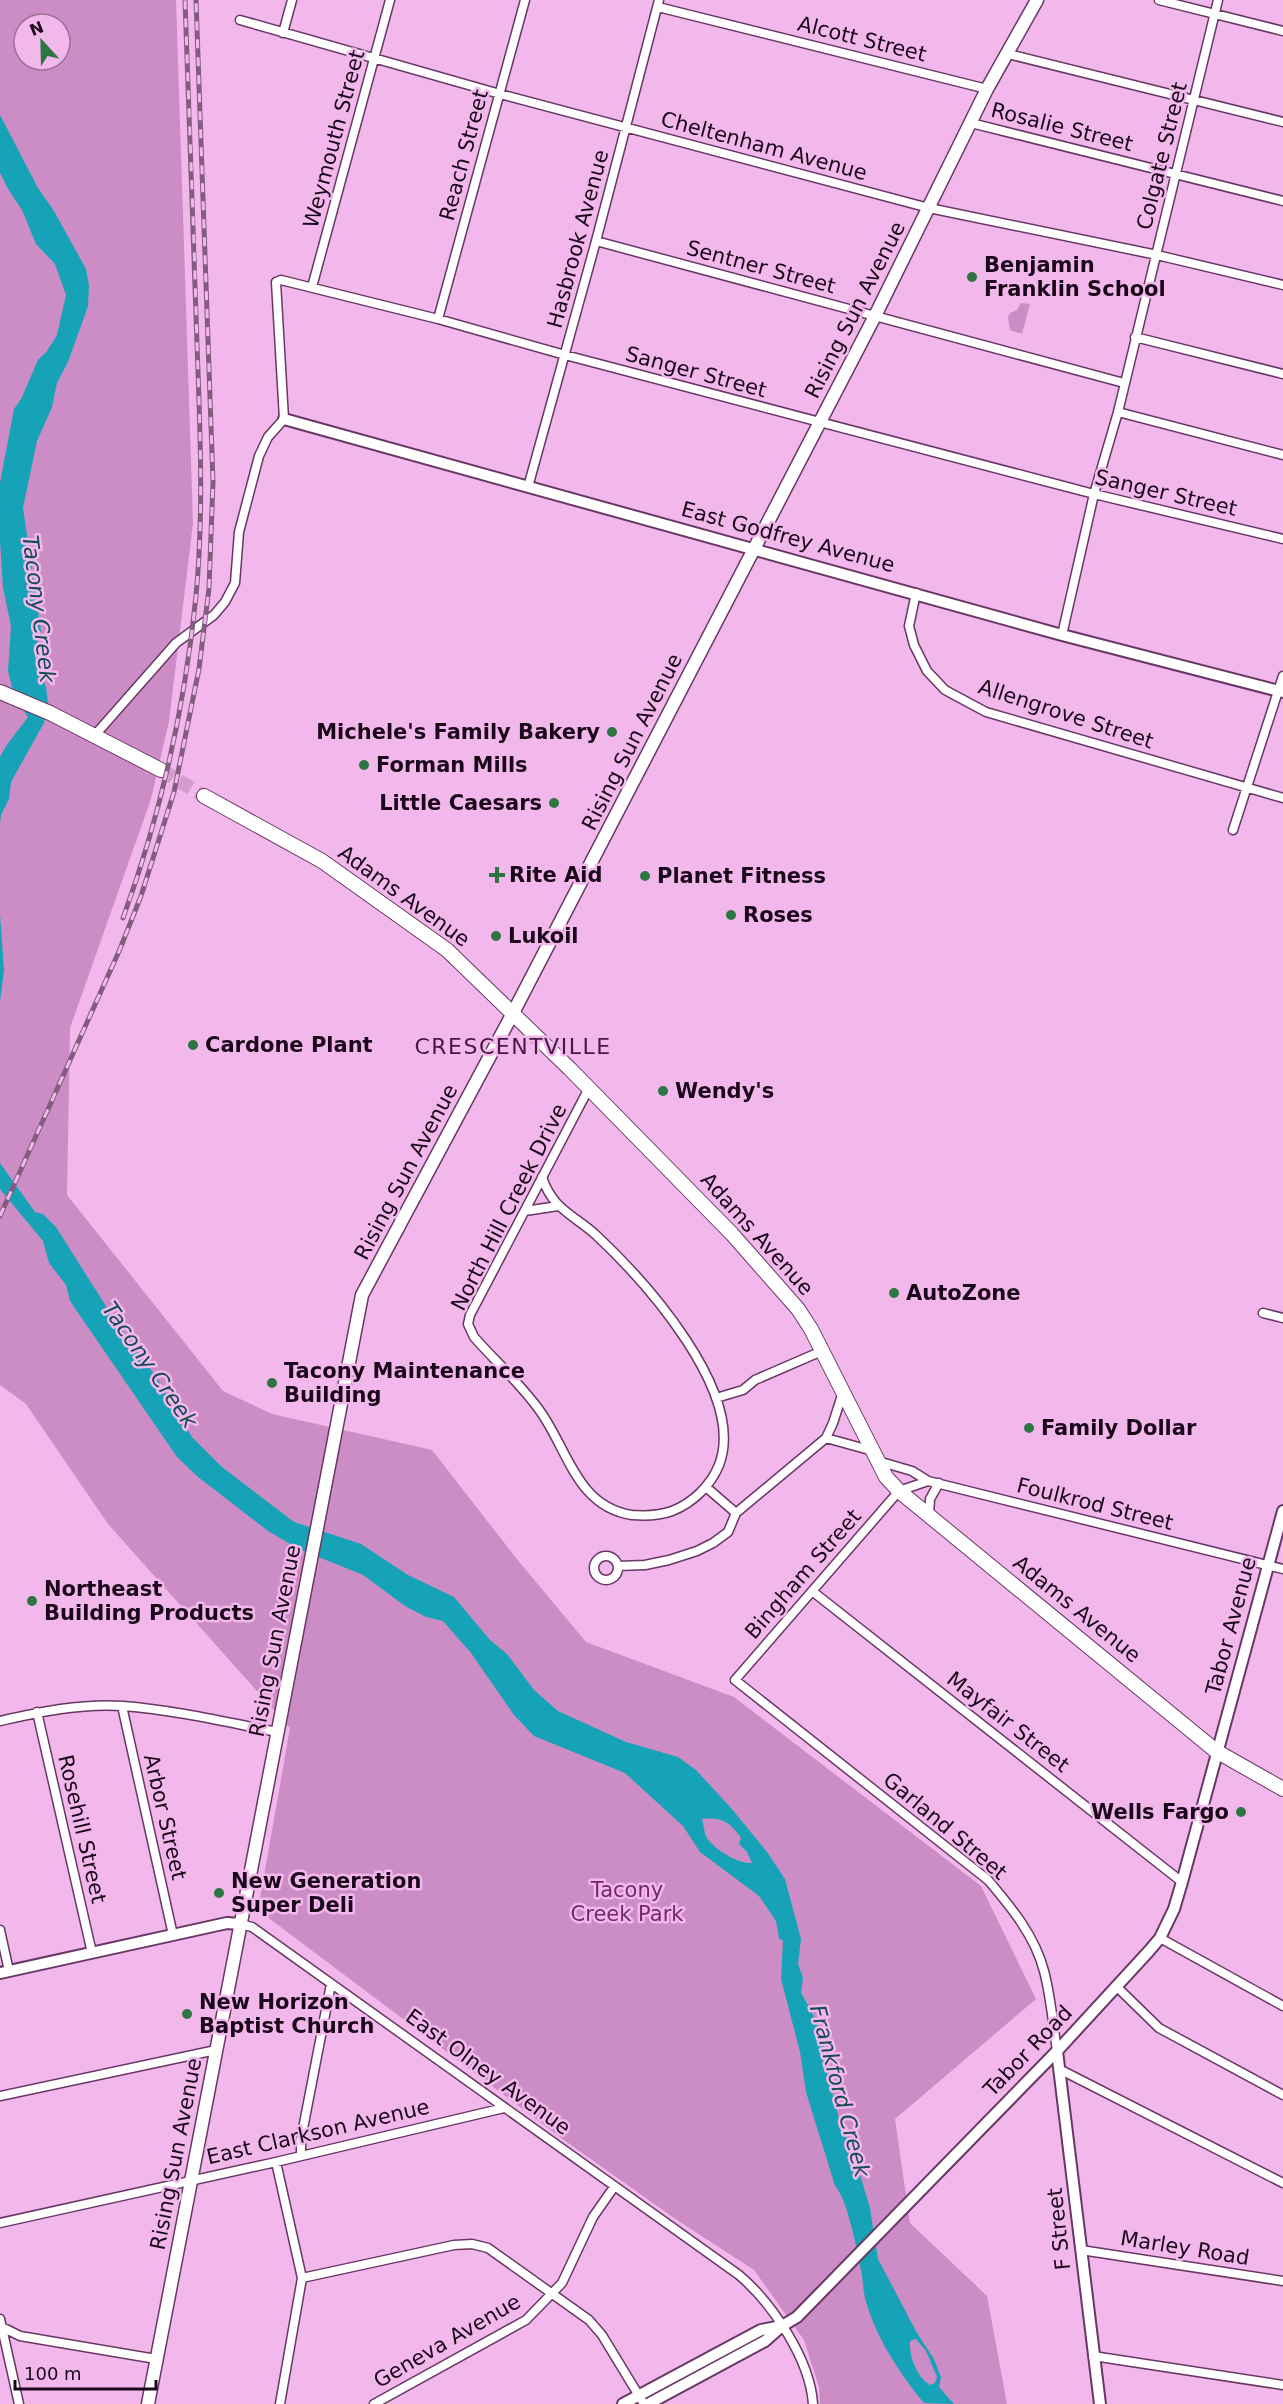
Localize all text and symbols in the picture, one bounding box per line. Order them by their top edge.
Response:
street label: Alcott Street [795,11,929,67]
north arrow [12,12,72,72]
text: N [27,17,46,40]
street label: Weymouth Street [299,47,369,231]
street label: Colgate Street [1132,80,1192,232]
street label: Reach Street [435,87,493,223]
street label: Rosalie Street [989,98,1135,156]
street label: Cheltenham Avenue [658,107,870,185]
street label: Hasbrook Avenue [543,147,613,331]
street label: Rising Sun Avenue [800,218,910,402]
street label: Sentner Street [684,236,838,298]
place label: Benjamin Franklin School [984,253,1166,301]
marker: Benjamin Franklin School [965,270,979,284]
street label: Sanger Street [623,342,769,402]
street label: Sanger Street [1093,465,1239,521]
street label: East Godfrey Avenue [679,497,897,577]
water label: Tacony Creek [18,534,61,685]
street label: Rising Sun Avenue [577,650,687,834]
street label: Allengrove Street [976,674,1156,754]
place label: Michele's Family Bakery [316,720,600,744]
marker: Michele's Family Bakery [605,725,619,739]
place label: Forman Mills [376,753,528,777]
marker: Forman Mills [357,758,371,772]
place label: Little Caesars [379,791,542,815]
marker: Little Caesars [547,796,561,810]
street label: Adams Avenue [334,840,474,952]
place label: Rite Aid [509,863,602,887]
place label: Planet Fitness [657,864,826,888]
marker: Rite Aid [490,868,504,882]
marker: Planet Fitness [638,869,652,883]
place label: Roses [743,903,813,927]
marker: Roses [724,908,738,922]
place label: Lukoil [508,924,579,948]
marker: Lukoil [489,929,503,943]
place label: Cardone Plant [205,1033,373,1057]
district label: CRESCENTVILLE [414,1034,612,1059]
marker: Cardone Plant [186,1038,200,1052]
place label: Wendy's [675,1079,774,1103]
street label: Rising Sun Avenue [350,1080,462,1264]
marker: Wendy's [656,1084,670,1098]
street label: North Hill Creek Drive [446,1100,572,1314]
street label: Adams Avenue [696,1168,818,1300]
place label: AutoZone [906,1281,1021,1305]
marker: AutoZone [887,1286,901,1300]
water label: Tacony Creek [97,1297,204,1434]
place label: Tacony Maintenance Building [284,1359,525,1407]
marker: Tacony Maintenance Building [265,1376,279,1390]
place label: Family Dollar [1041,1416,1197,1440]
marker: Family Dollar [1022,1421,1036,1435]
street label: Foulkrod Street [1014,1473,1176,1535]
street label: Bingham Street [740,1504,866,1644]
street label: Rising Sun Avenue [245,1543,305,1739]
street label: Adams Avenue [1009,1550,1145,1668]
street label: Tabor Avenue [1201,1554,1261,1699]
place label: Northeast Building Products [44,1577,254,1625]
marker: Northeast Building Products [25,1594,39,1608]
street label: Mayfair Street [942,1667,1074,1777]
street label: Rosehill Street [53,1752,111,1906]
street label: Arbor Street [139,1752,191,1882]
street label: Garland Street [878,1767,1012,1885]
place label: Wells Fargo [1091,1800,1229,1824]
marker: Wells Fargo [1234,1805,1248,1819]
place label: New Generation Super Deli [231,1869,421,1917]
park label: Tacony Creek Park [571,1878,684,1926]
marker: New Generation Super Deli [212,1886,226,1900]
place label: New Horizon Baptist Church [199,1990,374,2038]
street label: Tabor Road [978,2001,1077,2102]
water label: Frankford Creek [805,2002,875,2181]
street label: East Olney Avenue [401,2004,575,2140]
marker: New Horizon Baptist Church [180,2007,194,2021]
street label: Rising Sun Avenue [146,2056,206,2252]
street label: East Clarkson Avenue [204,2095,432,2169]
street label: F Street [1043,2187,1075,2271]
street label: Marley Road [1119,2226,1251,2270]
street label: Geneva Avenue [369,2289,525,2393]
scale bar [15,2353,156,2391]
text: 100 m [24,2363,82,2384]

